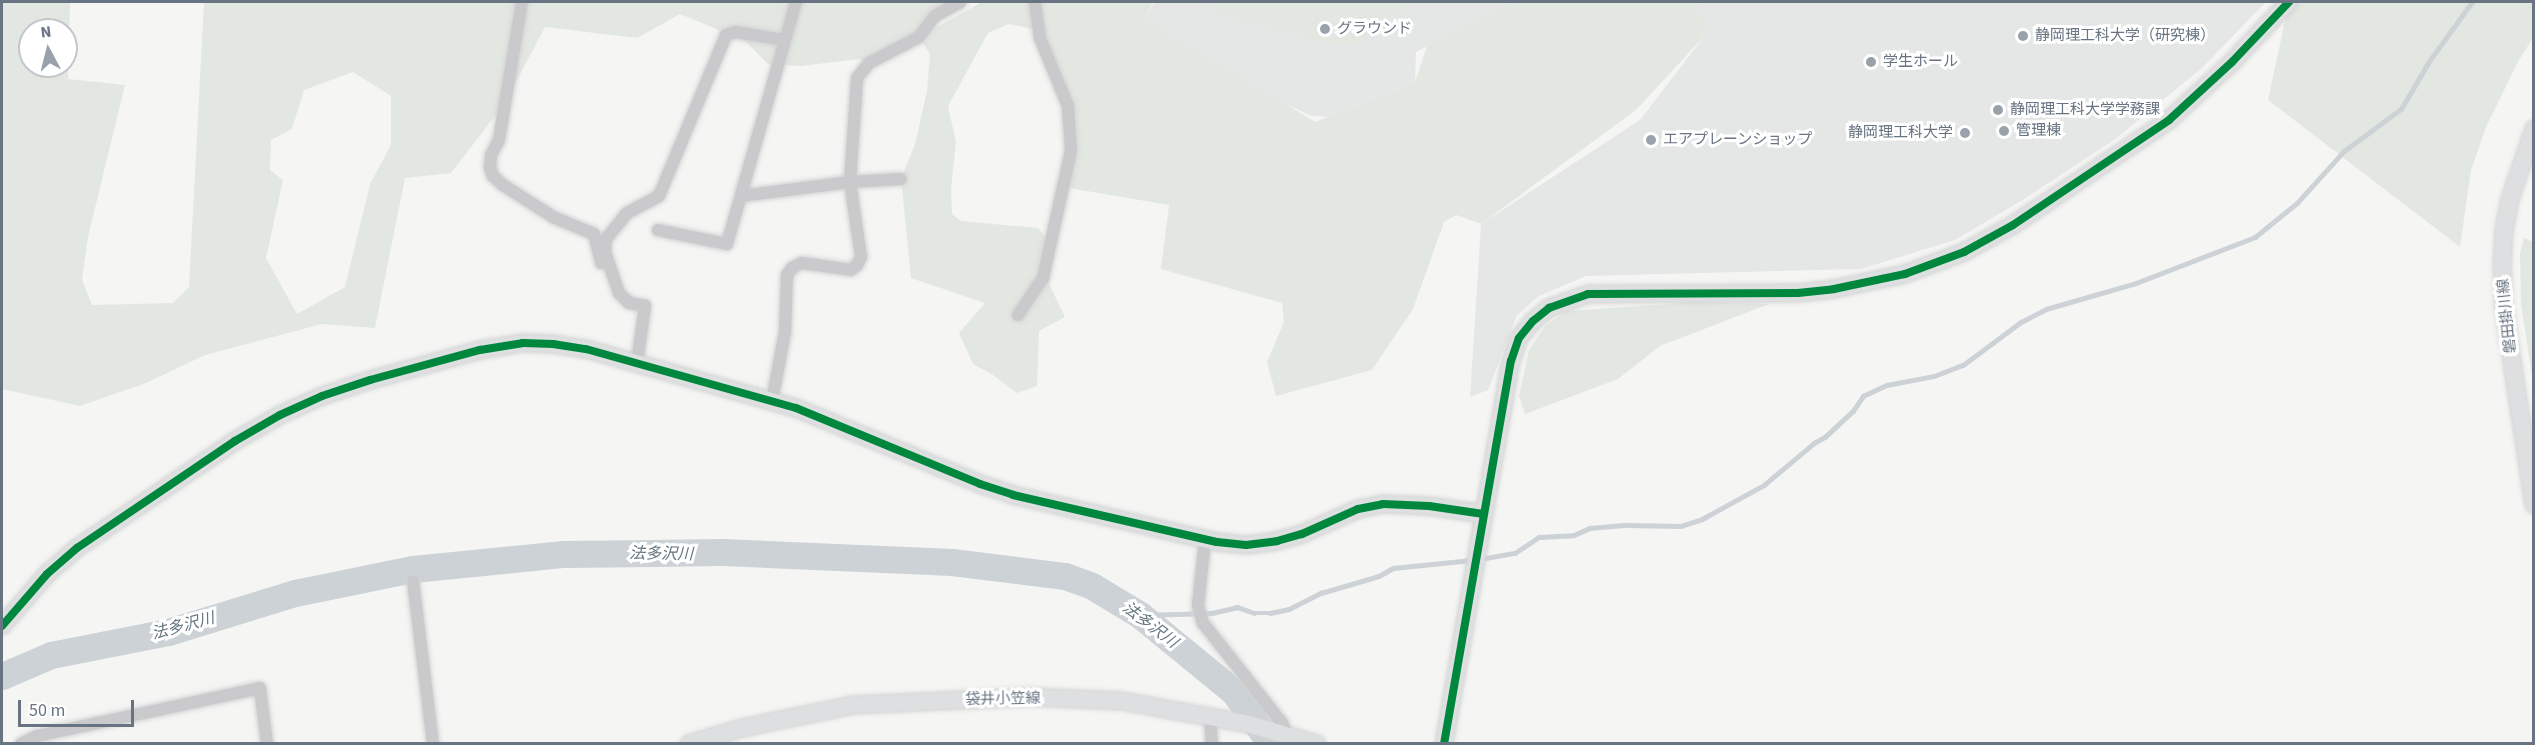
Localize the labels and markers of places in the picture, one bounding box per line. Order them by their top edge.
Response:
place label: グラウンド [1337,20,1412,38]
marker: グラウンド [1318,22,1332,36]
place label: 静岡理工科大学（研究棟） [2035,27,2215,45]
marker: 静岡理工科大学（研究棟） [2016,29,2030,43]
place label: 学生ホール [1883,53,1958,71]
marker: 学生ホール [1864,55,1878,69]
place label: 静岡理工科大学学務課 [2010,101,2160,119]
marker: 静岡理工科大学学務課 [1991,103,2005,117]
place label: 管理棟 [2016,122,2061,140]
place label: 静岡理工科大学 [1848,124,1953,142]
marker: 管理棟 [1997,124,2011,138]
marker: 静岡理工科大学 [1958,126,1972,140]
place label: エアプレーンショップ [1663,131,1813,149]
marker: エアプレーンショップ [1644,133,1658,147]

